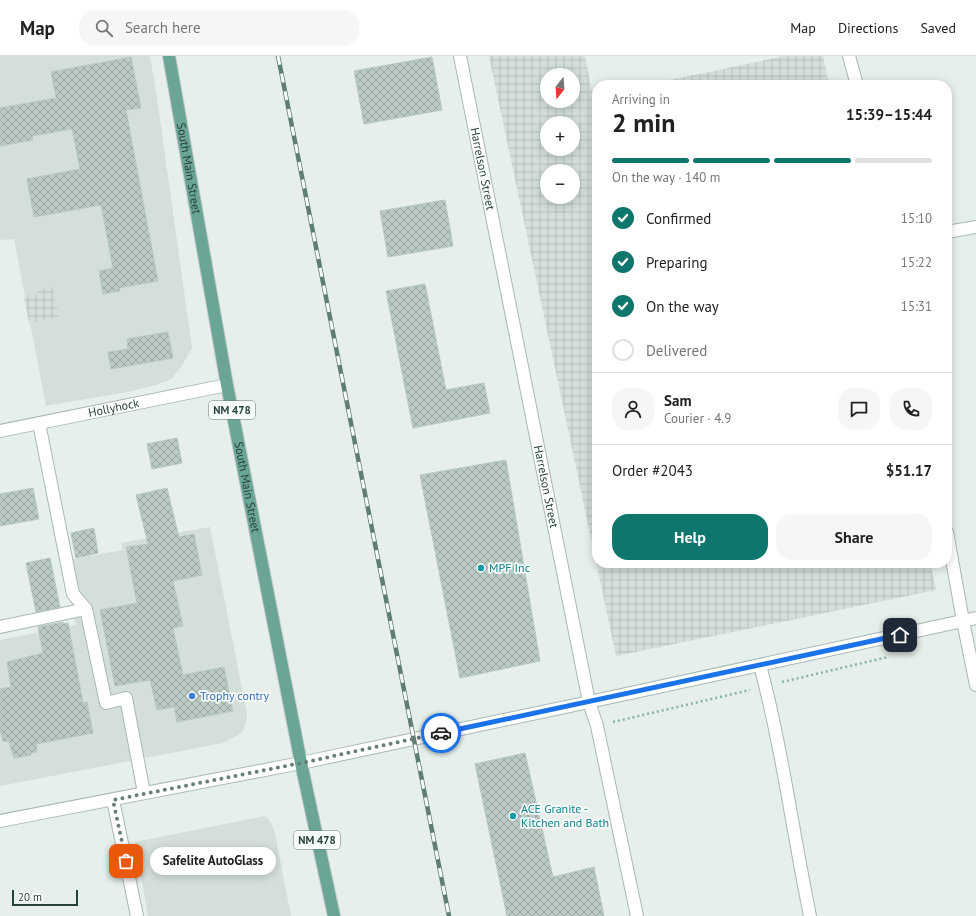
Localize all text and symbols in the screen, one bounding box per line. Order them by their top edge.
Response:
search box [79,10,359,46]
text: Map [20,16,55,40]
icon: search [93,17,115,39]
text: Search here [125,18,201,37]
text: Map [790,19,816,37]
text: Directions [838,19,898,37]
text: Saved [920,19,956,37]
north arrow [540,68,580,108]
map controls [540,68,580,204]
text: Arriving in [612,91,670,108]
text: 15:39–15:44 [846,105,932,124]
text: 2 min [612,106,675,139]
button: + [540,116,580,156]
street label: South Main Street [174,121,205,215]
street label: Harrelson Street [467,126,499,211]
button: − [540,164,580,204]
text: On the way · 140 m [612,169,720,186]
icon: check [612,207,634,229]
text: Confirmed [646,209,711,228]
text: 15:10 [901,210,932,227]
icon: check [612,251,634,273]
text: Preparing [646,253,708,272]
text: 15:22 [901,254,932,271]
icon: check [612,295,634,317]
text: On the way [646,297,719,316]
text: 15:31 [901,298,932,315]
text: Delivered [646,341,707,360]
button: person [612,388,654,430]
button: chat [838,388,880,430]
button: phone [890,388,932,430]
text: Sam [664,391,691,410]
street label: Hollyhock [87,395,140,420]
road number: NM 478 [209,401,255,419]
text: Courier · 4.9 [664,410,731,427]
street label: South Main Street [231,440,264,534]
street label: Harrelson Street [531,444,562,529]
text: Order #2043 [612,461,693,480]
text: $51.17 [886,461,932,480]
button: Help [612,514,768,560]
button: Share [776,514,932,560]
place label: MPF Inc [489,560,531,575]
marker: MPF Inc [476,563,486,573]
pin [883,618,917,652]
icon: home [889,624,911,646]
place label: Trophy contry [200,688,270,703]
marker: Trophy contry [187,691,197,701]
courier [421,713,461,753]
icon: car [430,722,452,744]
place label: ACE Granite - Kitchen and Bath [521,801,609,830]
marker: ACE Granite - Kitchen and Bath [508,811,518,821]
road number: NM 478 [294,831,340,849]
pin [109,844,143,878]
callout: Safelite AutoGlass [150,847,276,875]
icon: bag [115,850,137,872]
text: Safelite AutoGlass [163,852,263,869]
scale bar [12,888,78,907]
text: 20 m [18,890,42,904]

